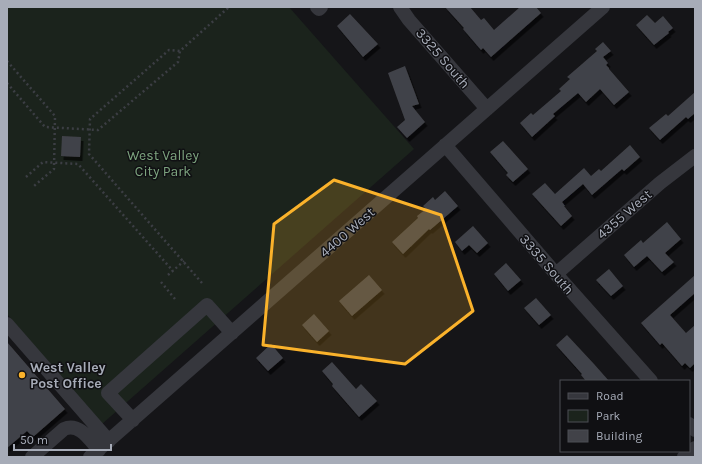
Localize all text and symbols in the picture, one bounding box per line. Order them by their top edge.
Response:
street label: 3325 South [412,25,473,92]
park label: West Valley City Park [127,147,199,180]
street label: 4355 West [593,186,655,243]
street label: 4400 West [316,204,378,261]
street label: 3335 South [516,231,577,298]
place label: West Valley Post Office [30,359,106,392]
marker: West Valley Post Office [17,370,27,380]
legend [560,380,690,452]
text: Road [596,389,624,403]
text: Park [596,409,621,423]
scale bar [14,426,111,452]
text: Building [596,429,643,443]
text: 50 m [20,433,48,447]

